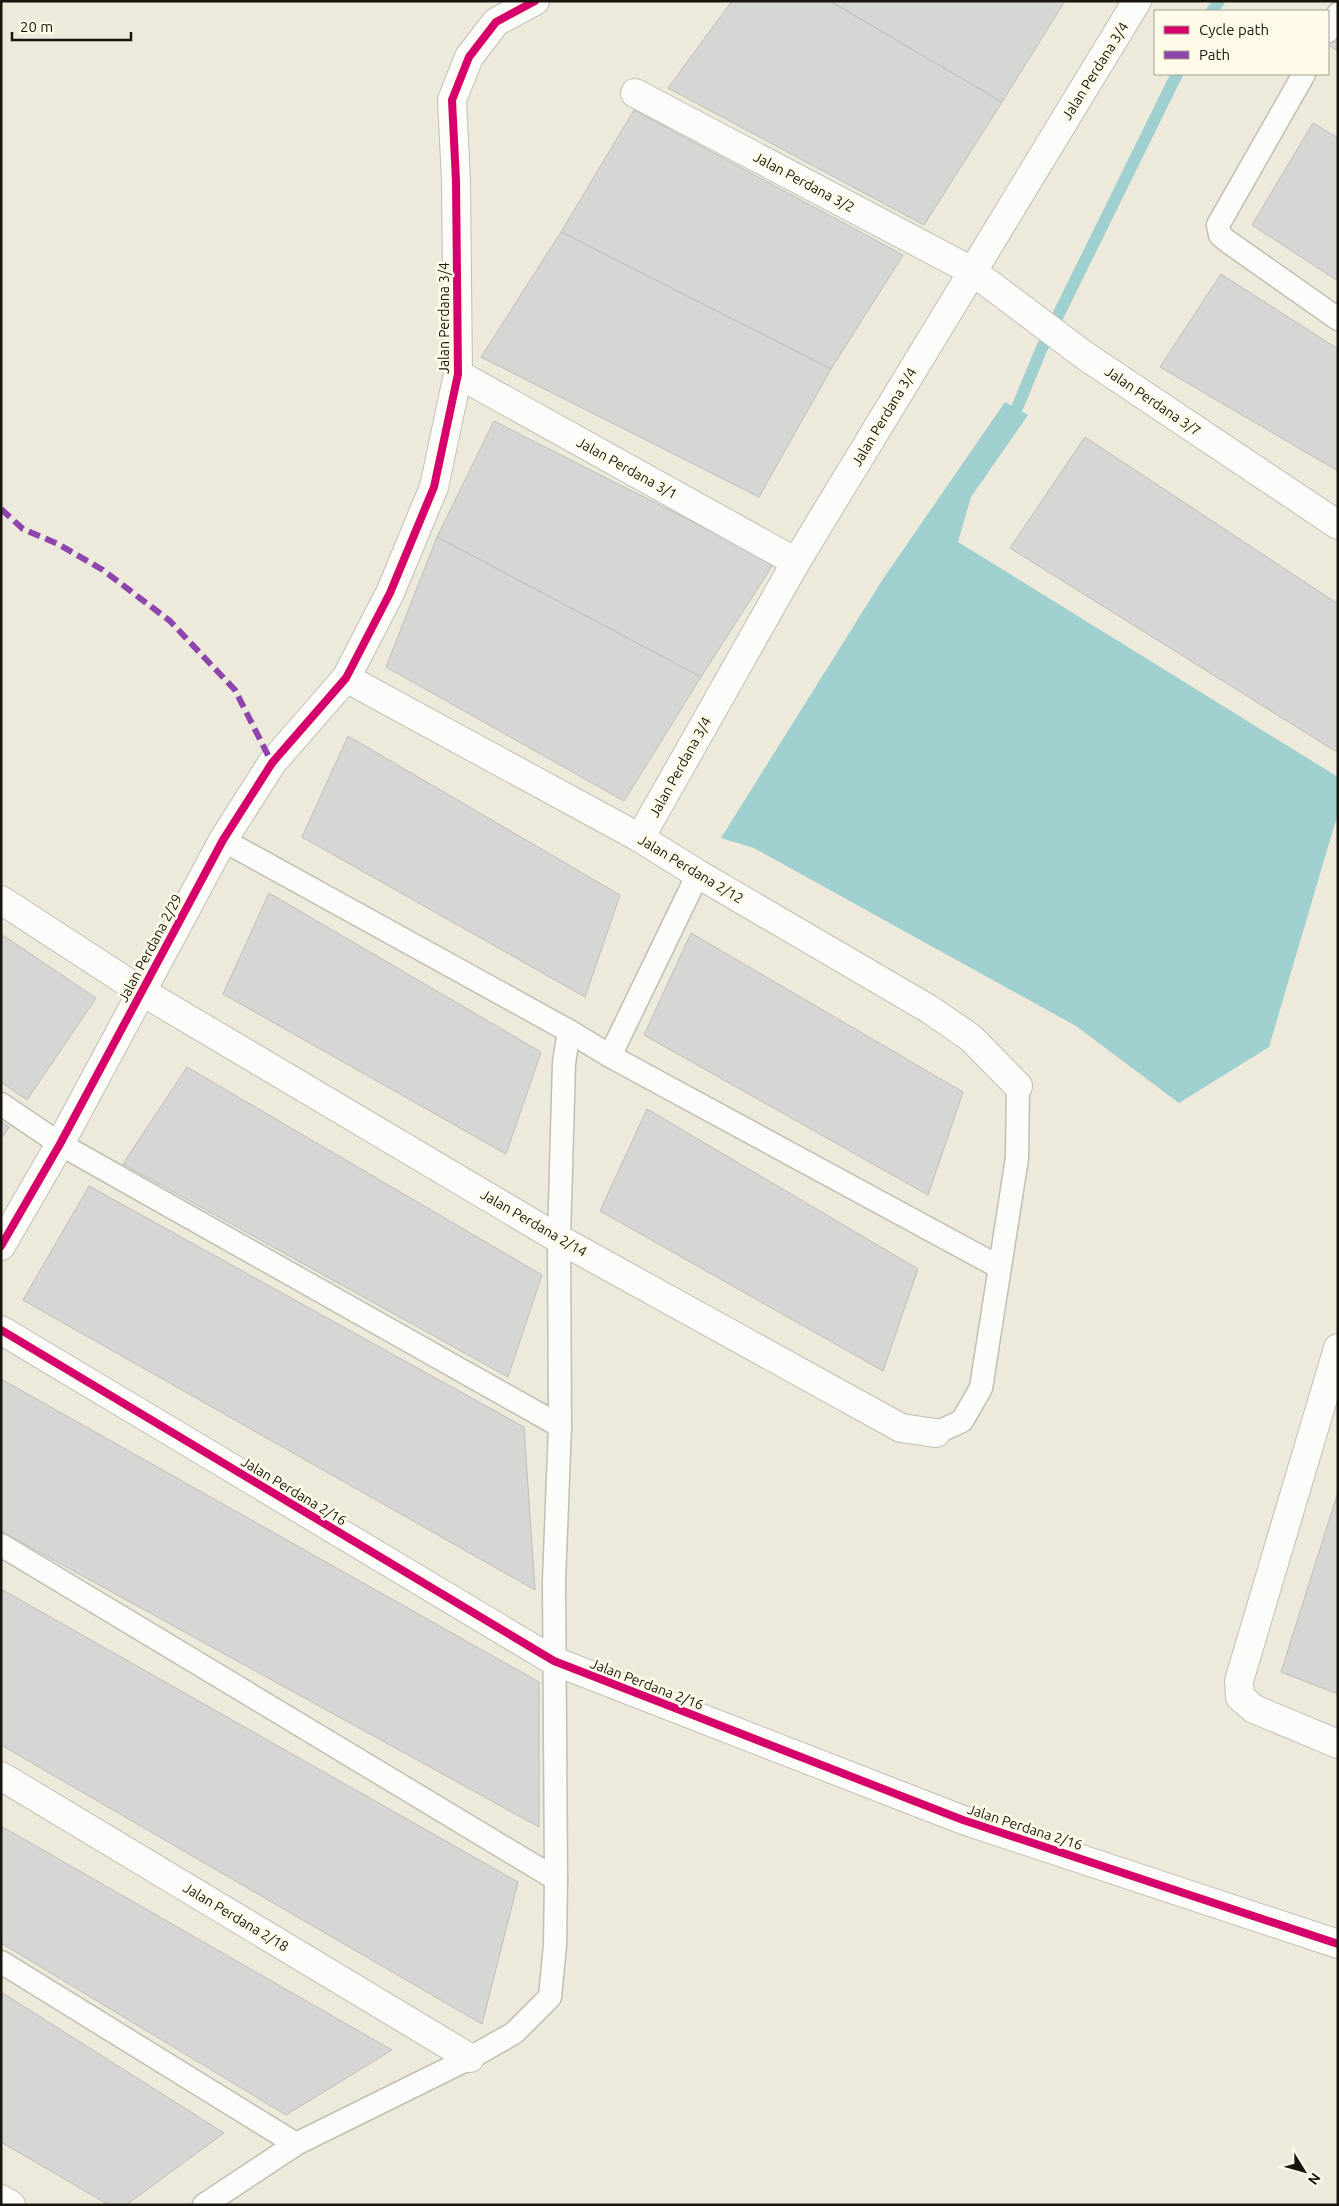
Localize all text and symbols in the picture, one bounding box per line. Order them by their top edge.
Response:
scale bar [12,10,131,42]
legend [1154,10,1329,75]
text: 20 m [20,18,53,35]
street label: Jalan Perdana 3/4 [1059,19,1132,123]
text: Cycle path [1199,21,1269,38]
text: Path [1199,46,1230,63]
street label: Jalan Perdana 3/2 [751,149,857,215]
street label: Jalan Perdana 3/4 [436,262,452,374]
street label: Jalan Perdana 3/7 [1102,363,1204,439]
street label: Jalan Perdana 3/4 [848,365,920,469]
street label: Jalan Perdana 3/1 [574,434,680,502]
street label: Jalan Perdana 3/4 [646,714,714,820]
street label: Jalan Perdana 2/12 [635,831,747,907]
street label: Jalan Perdana 2/29 [115,891,185,1005]
street label: Jalan Perdana 2/14 [478,1186,590,1260]
street label: Jalan Perdana 2/16 [238,1453,350,1529]
street label: Jalan Perdana 2/16 [588,1655,706,1713]
street label: Jalan Perdana 2/16 [966,1801,1085,1853]
street label: Jalan Perdana 2/18 [180,1879,292,1955]
north arrow [1279,2146,1329,2196]
text: N [1305,2170,1324,2188]

